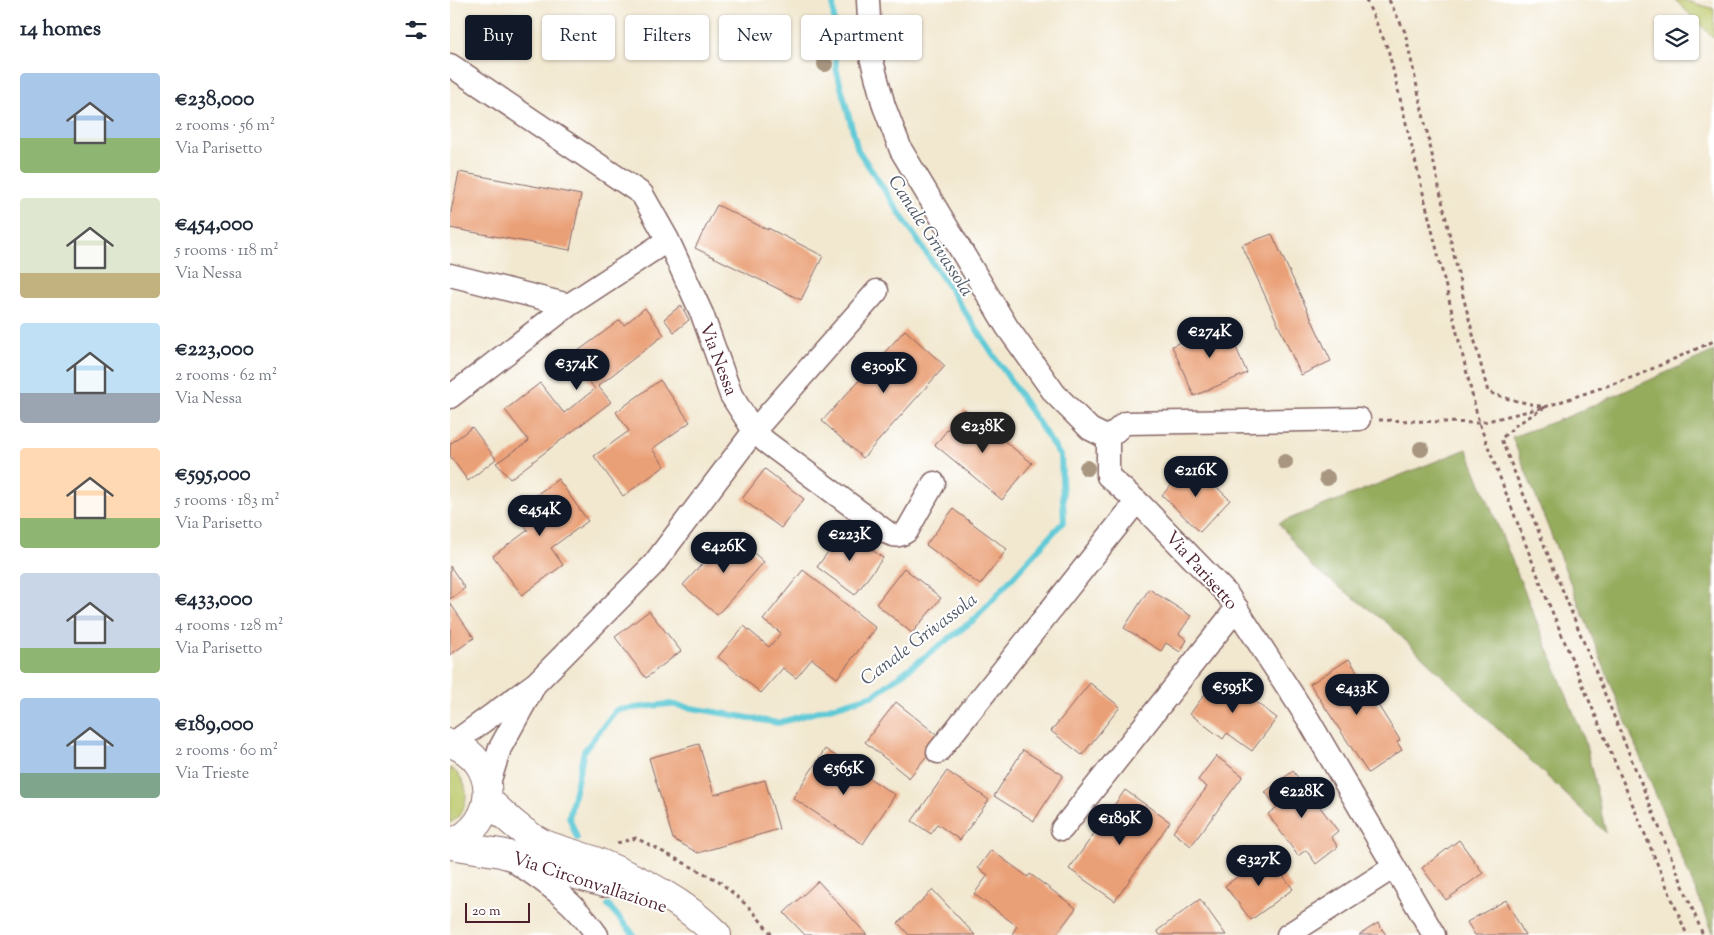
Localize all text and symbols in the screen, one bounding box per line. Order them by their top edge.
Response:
text: 14 homes [20,15,101,45]
chip: Buy [465,15,532,60]
chip: Rent [542,15,615,60]
chip: Filters [625,15,709,60]
chip: New [719,15,791,60]
chip: Apartment [801,15,922,60]
map controls [1654,15,1699,60]
button: layers [1654,15,1699,60]
icon: filters [402,16,430,44]
text: €238,000 [175,85,254,115]
icon: home [60,93,120,153]
text: 2 rooms · 56 m² [175,115,275,138]
text: Via Parisetto [175,138,262,161]
water label: Canale Grivassola [880,170,979,302]
text: €454,000 [175,210,253,240]
icon: home [60,218,120,278]
text: 5 rooms · 118 m² [175,240,279,263]
text: Via Nessa [175,263,242,286]
pin: €274K [1175,316,1245,359]
street label: Via Nessa [691,320,743,400]
text: €274K [1188,321,1232,344]
text: €223,000 [175,335,254,365]
icon: home [60,343,120,403]
pin: €374K [542,348,612,391]
pin: €309K [849,352,919,394]
text: €374K [556,353,598,376]
text: €309K [862,356,906,379]
text: 2 rooms · 62 m² [175,365,277,388]
text: Via Nessa [175,388,242,411]
pin: €238K [948,412,1018,454]
text: €238K [961,416,1005,439]
pin: €216K [1161,456,1231,498]
text: €595,000 [175,460,251,490]
text: €216K [1175,460,1217,483]
icon: home [60,468,120,528]
text: 5 rooms · 183 m² [175,490,280,513]
pin: €454K [505,494,575,537]
text: €454K [519,499,561,522]
text: Via Parisetto [175,513,262,536]
pin: €223K [815,520,885,562]
text: €223K [829,524,871,547]
street label: Via Parisetto [1158,526,1243,617]
pin: €426K [689,532,759,574]
text: €426K [702,536,746,559]
text: €433,000 [175,585,253,615]
water label: Canale Grivassola [856,587,984,693]
icon: home [60,593,120,653]
text: 4 rooms · 128 m² [175,615,283,638]
text: Via Parisetto [175,638,262,661]
pin: €595K [1198,672,1268,714]
pin: €433K [1322,674,1392,716]
text: €595K [1213,676,1253,699]
text: €433K [1336,678,1378,701]
text: €189,000 [175,710,254,740]
icon: home [60,718,120,778]
text: 2 rooms · 60 m² [175,740,278,763]
pin: €565K [809,754,879,796]
text: €565K [824,758,864,781]
text: Via Trieste [175,763,249,786]
pin: €228K [1267,776,1337,819]
text: €228K [1280,781,1324,804]
pin: €189K [1085,804,1155,846]
text: €189K [1099,808,1141,831]
pin: €327K [1224,844,1294,887]
street label: Via Circonvallazione [509,847,670,921]
text: €327K [1237,849,1281,872]
scale bar [465,900,530,923]
text: 20 m [472,902,501,922]

